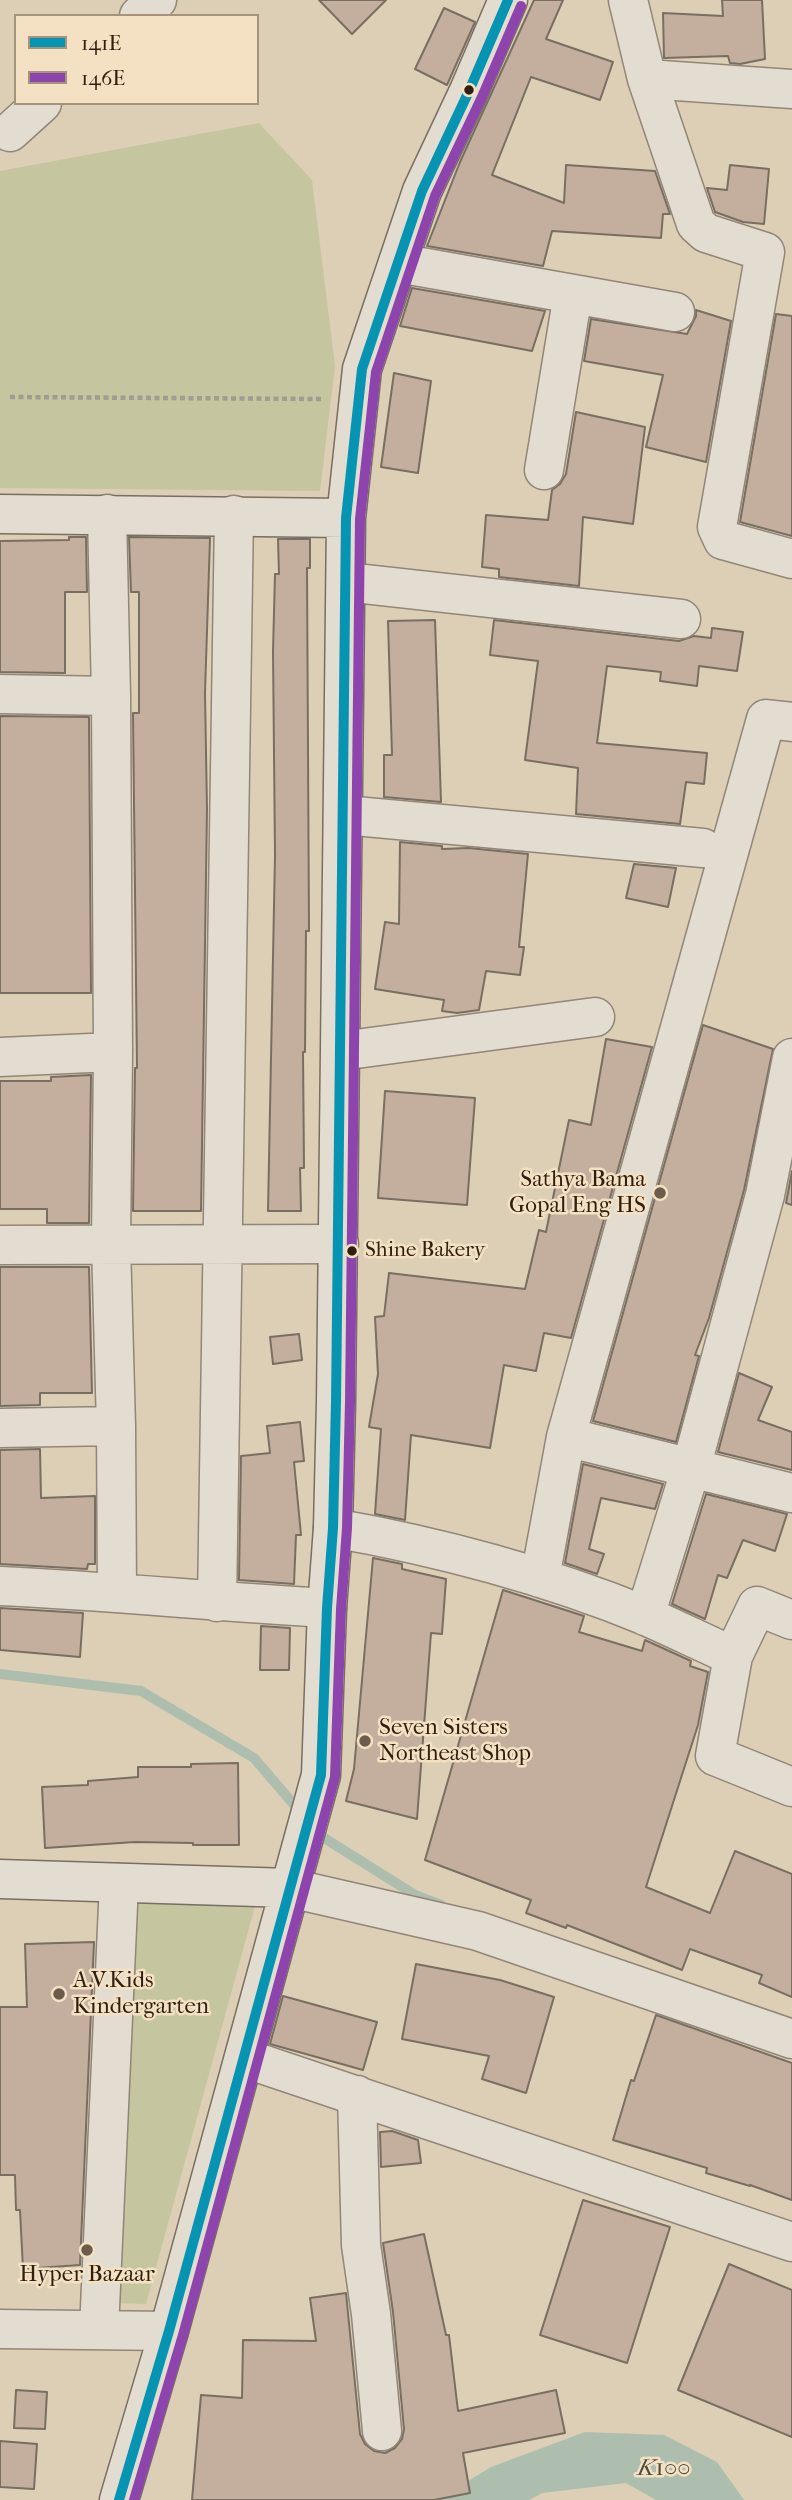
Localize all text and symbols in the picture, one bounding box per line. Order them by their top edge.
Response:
legend [14,14,259,105]
text: 141E [81,31,121,55]
text: 146E [81,66,125,90]
unlabelled marker [462,83,476,97]
place label: Sathya Bama Gopal Eng HS [509,1166,646,1220]
marker: Sathya Bama Gopal Eng HS [652,1185,668,1201]
place label: Shine Bakery [365,1238,485,1264]
marker: Shine Bakery [345,1244,359,1258]
place label: Seven Sisters Northeast Shop [379,1714,531,1768]
marker: Seven Sisters Northeast Shop [357,1733,373,1749]
place label: A.V.Kids Kindergarten [73,1967,209,2021]
marker: A.V.Kids Kindergarten [51,1986,67,2002]
marker: Hyper Bazaar [79,2242,95,2258]
place label: Hyper Bazaar [19,2261,155,2289]
water label: K100 [638,2455,690,2483]

